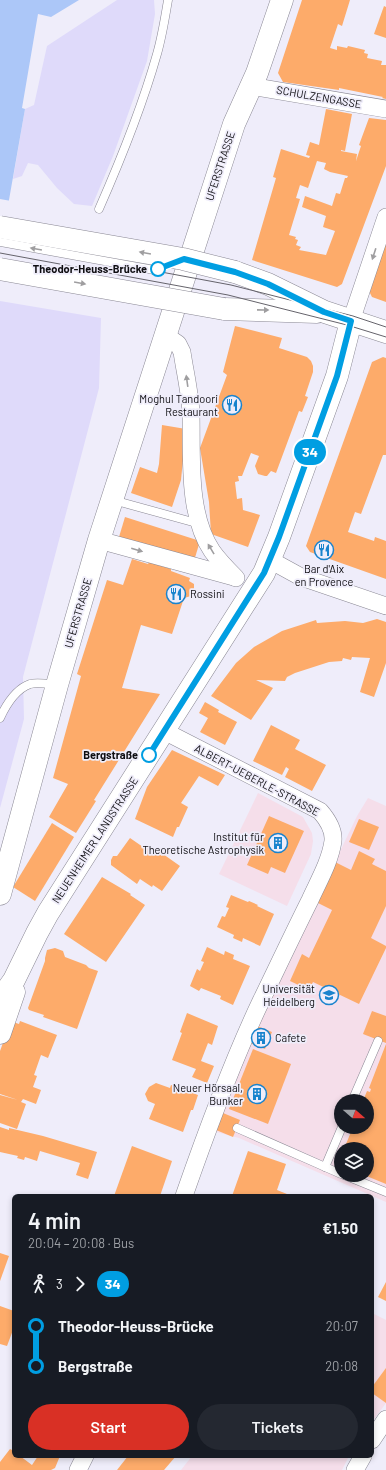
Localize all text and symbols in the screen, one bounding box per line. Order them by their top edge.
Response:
street label: SCHULZENGASSE [275,83,363,110]
street label: UFERSTRASSE [202,129,237,202]
one-way arrow [30,246,42,252]
one-way arrow [370,248,376,260]
one-way arrow [139,249,151,255]
marker: Theodor-Heuss-Brücke [150,261,166,277]
place label: Theodor-Heuss-Brücke [33,262,147,275]
one-way arrow [74,281,86,287]
one-way arrow [257,307,270,313]
one-way arrow [184,375,190,387]
place label: Moghul Tandoori Restaurant [139,392,218,418]
restaurant icon: Moghul Tandoori Restaurant [221,394,243,416]
line badge: 34 [292,439,328,465]
text: 34 [302,443,318,460]
restaurant icon: Bar d'Aix en Provence [313,539,335,561]
one-way arrow [208,543,215,555]
one-way arrow [131,547,143,553]
place label: Bar d'Aix en Provence [295,562,353,588]
street label: UFERSTRASSE [61,576,94,649]
restaurant icon: Rossini [165,583,187,605]
place label: Rossini [190,587,225,600]
street label: ALBERT-UEBERLE-STRASSE [193,741,322,818]
marker: Bergstraße [141,747,157,763]
place label: Bergstraße [83,748,138,761]
street label: NEUENHEIMER LANDSTRASSE [49,774,141,905]
place label: Institut für Theoretische Astrophysik [142,830,264,856]
building icon: Institut für Theoretische Astrophysik [267,832,289,854]
place label: Universität Heidelberg [263,982,315,1008]
school or university icon: Universität Heidelberg [318,984,340,1006]
building icon: Cafete [250,1027,272,1049]
place label: Cafete [275,1031,306,1044]
place label: Neuer Hörsaal, Bunker [173,1081,243,1107]
building icon: Neuer Hörsaal, Bunker [246,1083,268,1105]
north arrow [334,1094,374,1134]
map controls [334,1094,374,1182]
button: layers [334,1142,374,1182]
text: 4 min [28,1207,81,1233]
text: €1.50 [322,1219,358,1237]
text: 20:04 – 20:08 · Bus [28,1235,134,1251]
icon: walk [28,1273,50,1295]
icon: forward [69,1273,91,1295]
text: 34 [105,1275,121,1292]
text: 3 [56,1276,63,1292]
text: Theodor-Heuss-Brücke [58,1317,214,1335]
text: 20:07 [326,1318,358,1334]
text: Bergstraße [58,1357,133,1375]
text: 20:08 [325,1358,358,1374]
button: Start [28,1404,189,1450]
button: Tickets [197,1404,358,1450]

